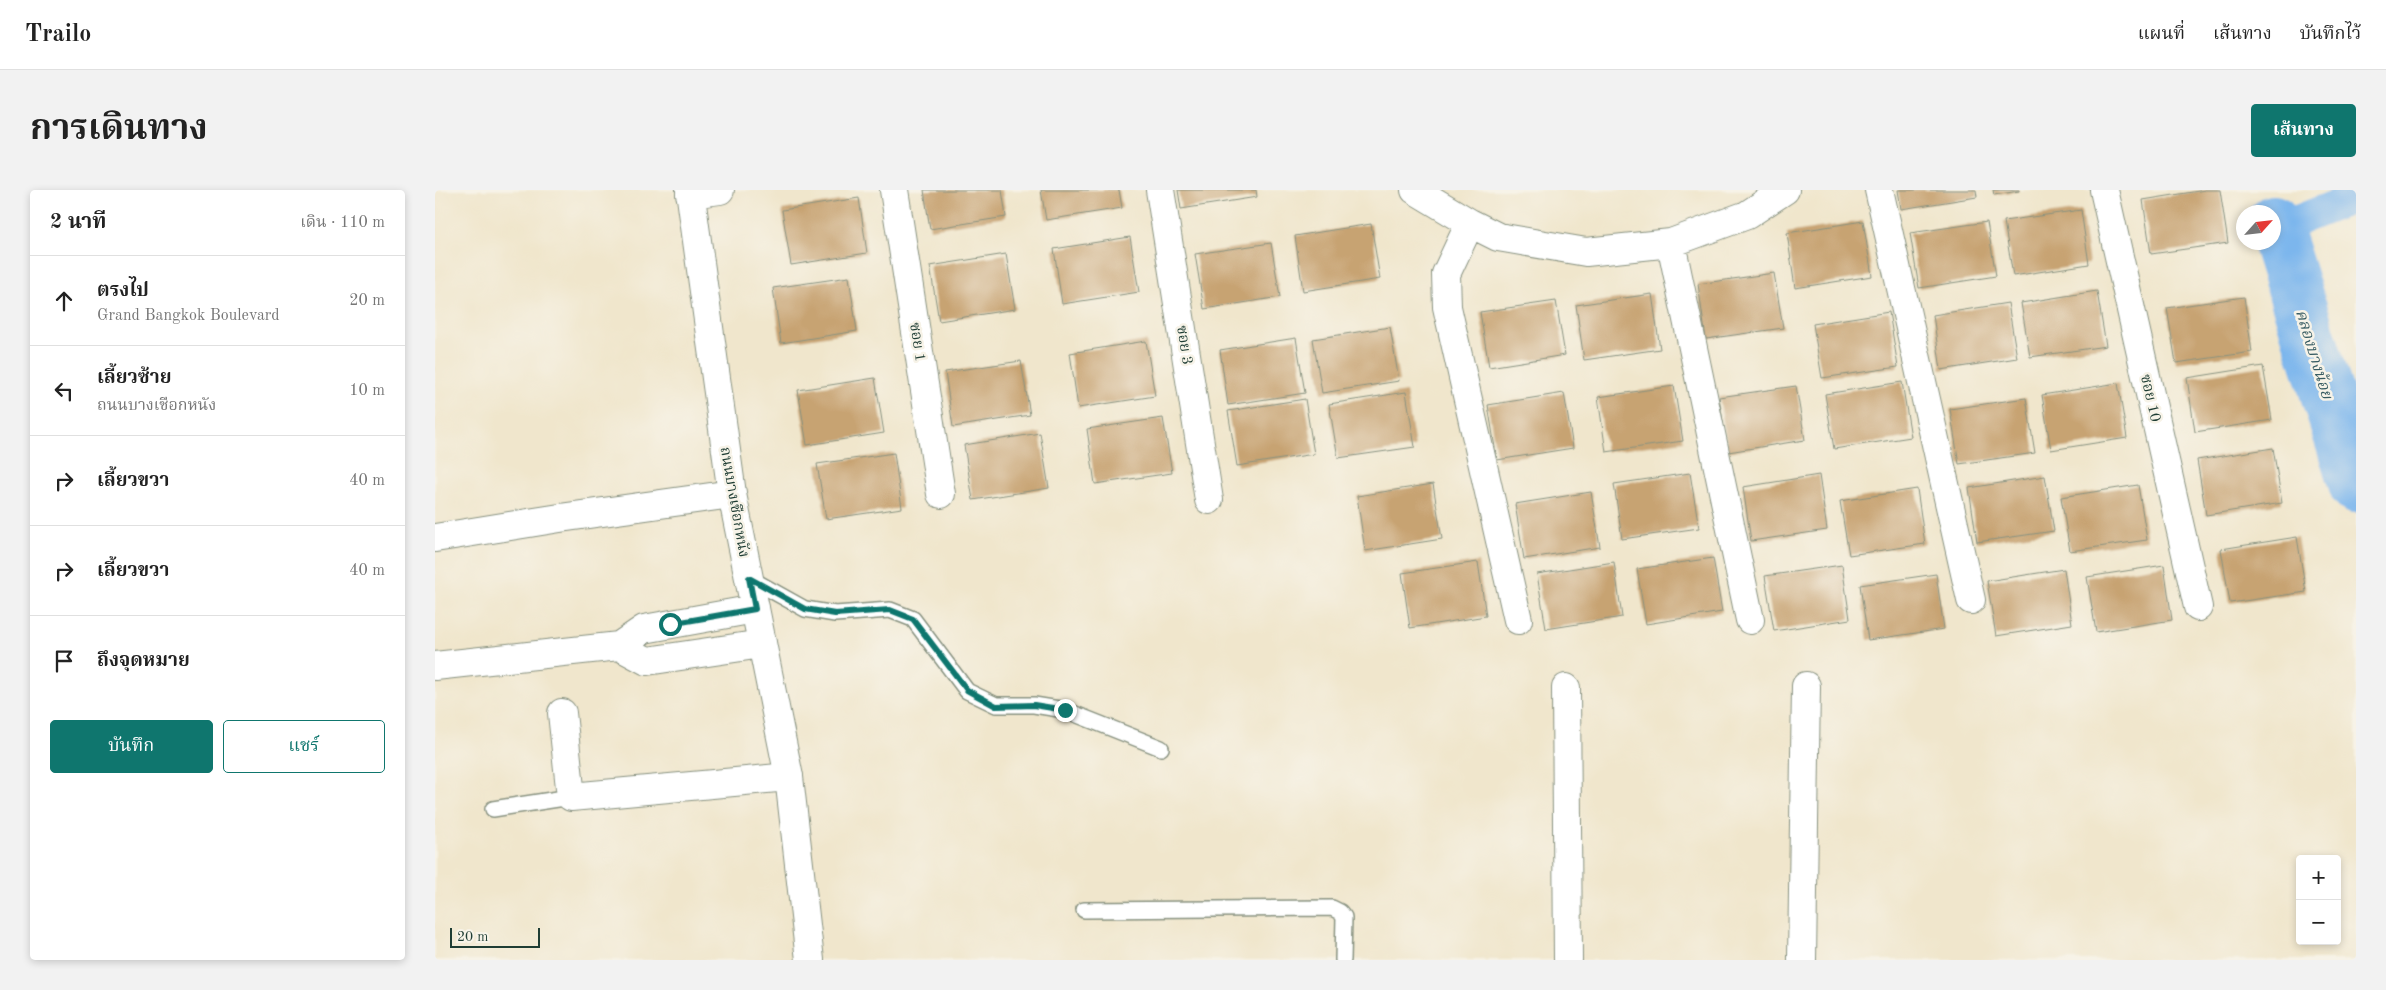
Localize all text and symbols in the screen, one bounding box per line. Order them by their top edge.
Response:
text: Trailo [25,23,91,47]
text: แผนที่ [2138,25,2185,43]
text: เส้นทาง [2213,25,2272,43]
text: บันทึกไว้ [2300,25,2361,43]
button: เส้นทาง [2251,104,2356,157]
text: การเดินทาง [30,112,208,147]
north arrow [2236,205,2281,250]
text: 2 นาที [50,212,106,233]
text: เดิน · 110 m [300,215,385,231]
text: ตรงไป [97,282,149,301]
icon: ahead [50,287,78,315]
text: 20 m [349,293,385,309]
text: Grand Bangkok Boulevard [97,308,280,324]
water label: คลองบางน้อย [2292,308,2337,402]
street label: ซอย 1 [906,321,927,363]
street label: ซอย 3 [1173,324,1194,366]
text: เลี้ยวซ้าย [97,369,171,388]
street label: ซอย 10 [2137,373,2162,424]
icon: left [50,377,78,405]
text: 10 m [349,383,385,399]
text: ถนนบางเชือกหนัง [97,398,216,414]
street label: ถนนบางเชือกหนัง [716,445,754,559]
icon: right [50,467,78,495]
text: เลี้ยวขวา [97,472,169,491]
text: 40 m [349,473,385,489]
icon: right [50,557,78,585]
text: เลี้ยวขวา [97,562,169,581]
text: 40 m [349,563,385,579]
route start [659,613,682,636]
icon: arrive [50,647,78,675]
text: ถึงจุดหมาย [97,652,190,671]
route end [1054,699,1077,722]
button: บันทึก [50,720,213,773]
button: แชร์ [223,720,385,773]
map controls [2296,855,2341,945]
button: + [2296,855,2341,900]
button: − [2296,900,2341,945]
scale bar [450,925,540,948]
text: 20 m [457,930,488,944]

